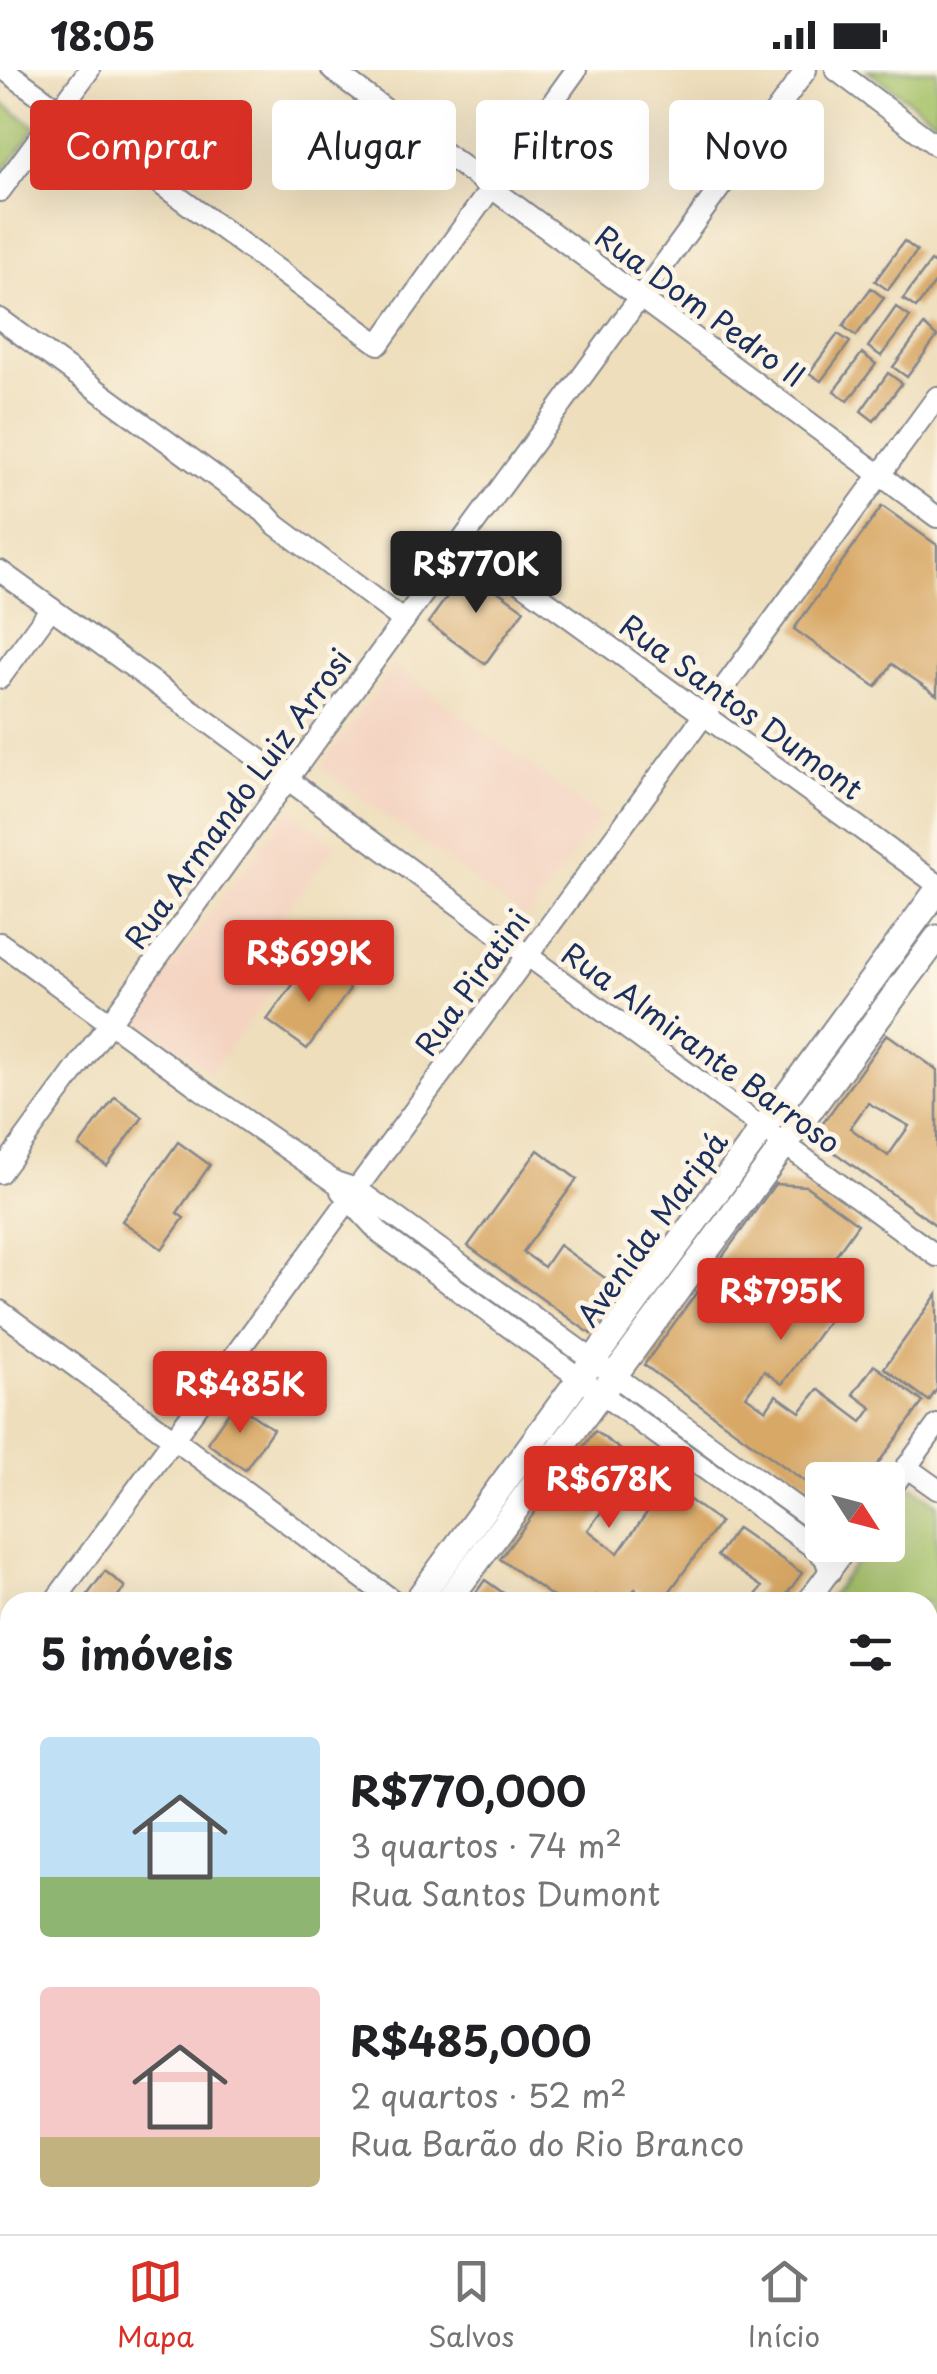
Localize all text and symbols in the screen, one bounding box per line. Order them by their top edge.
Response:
text: 18:05 [50,7,156,64]
chip: Comprar [30,100,252,190]
chip: Alugar [272,100,456,190]
chip: Filtros [476,100,649,190]
chip: Novo [669,100,824,190]
street label: Rua Dom Pedro II [587,213,815,397]
pin: R$770K [395,531,557,616]
text: R$770K [413,539,539,587]
street label: Rua Santos Dumont [611,602,873,810]
street label: Rua Armando Luiz Arrosi [112,638,362,958]
street label: Rua Piratini [403,900,539,1064]
pin: R$699K [228,920,390,1005]
text: R$699K [246,928,372,976]
street label: Rua Almirante Barroso [553,930,851,1164]
street label: Avenida Maripá [565,1120,738,1335]
pin: R$795K [700,1258,862,1343]
text: R$795K [719,1266,843,1314]
pin: R$485K [159,1351,321,1436]
text: R$485K [175,1359,305,1407]
pin: R$678K [528,1446,690,1531]
text: R$678K [546,1454,672,1502]
north arrow [805,1462,905,1562]
map controls [805,1462,905,1562]
text: 5 imóveis [40,1621,233,1684]
icon: filters [843,1625,898,1680]
text: R$770,000 [350,1758,586,1821]
icon: home [120,1777,240,1897]
text: 3 quartos · 74 m² [350,1821,622,1869]
text: Rua Santos Dumont [350,1869,660,1917]
text: R$485,000 [350,2008,592,2071]
icon: home [120,2027,240,2147]
text: 2 quartos · 52 m² [350,2071,627,2119]
text: Rua Barão do Rio Branco [350,2119,744,2167]
tab: Mapa [117,2254,194,2357]
tab: Salvos [428,2254,514,2357]
tab: Início [748,2254,820,2357]

